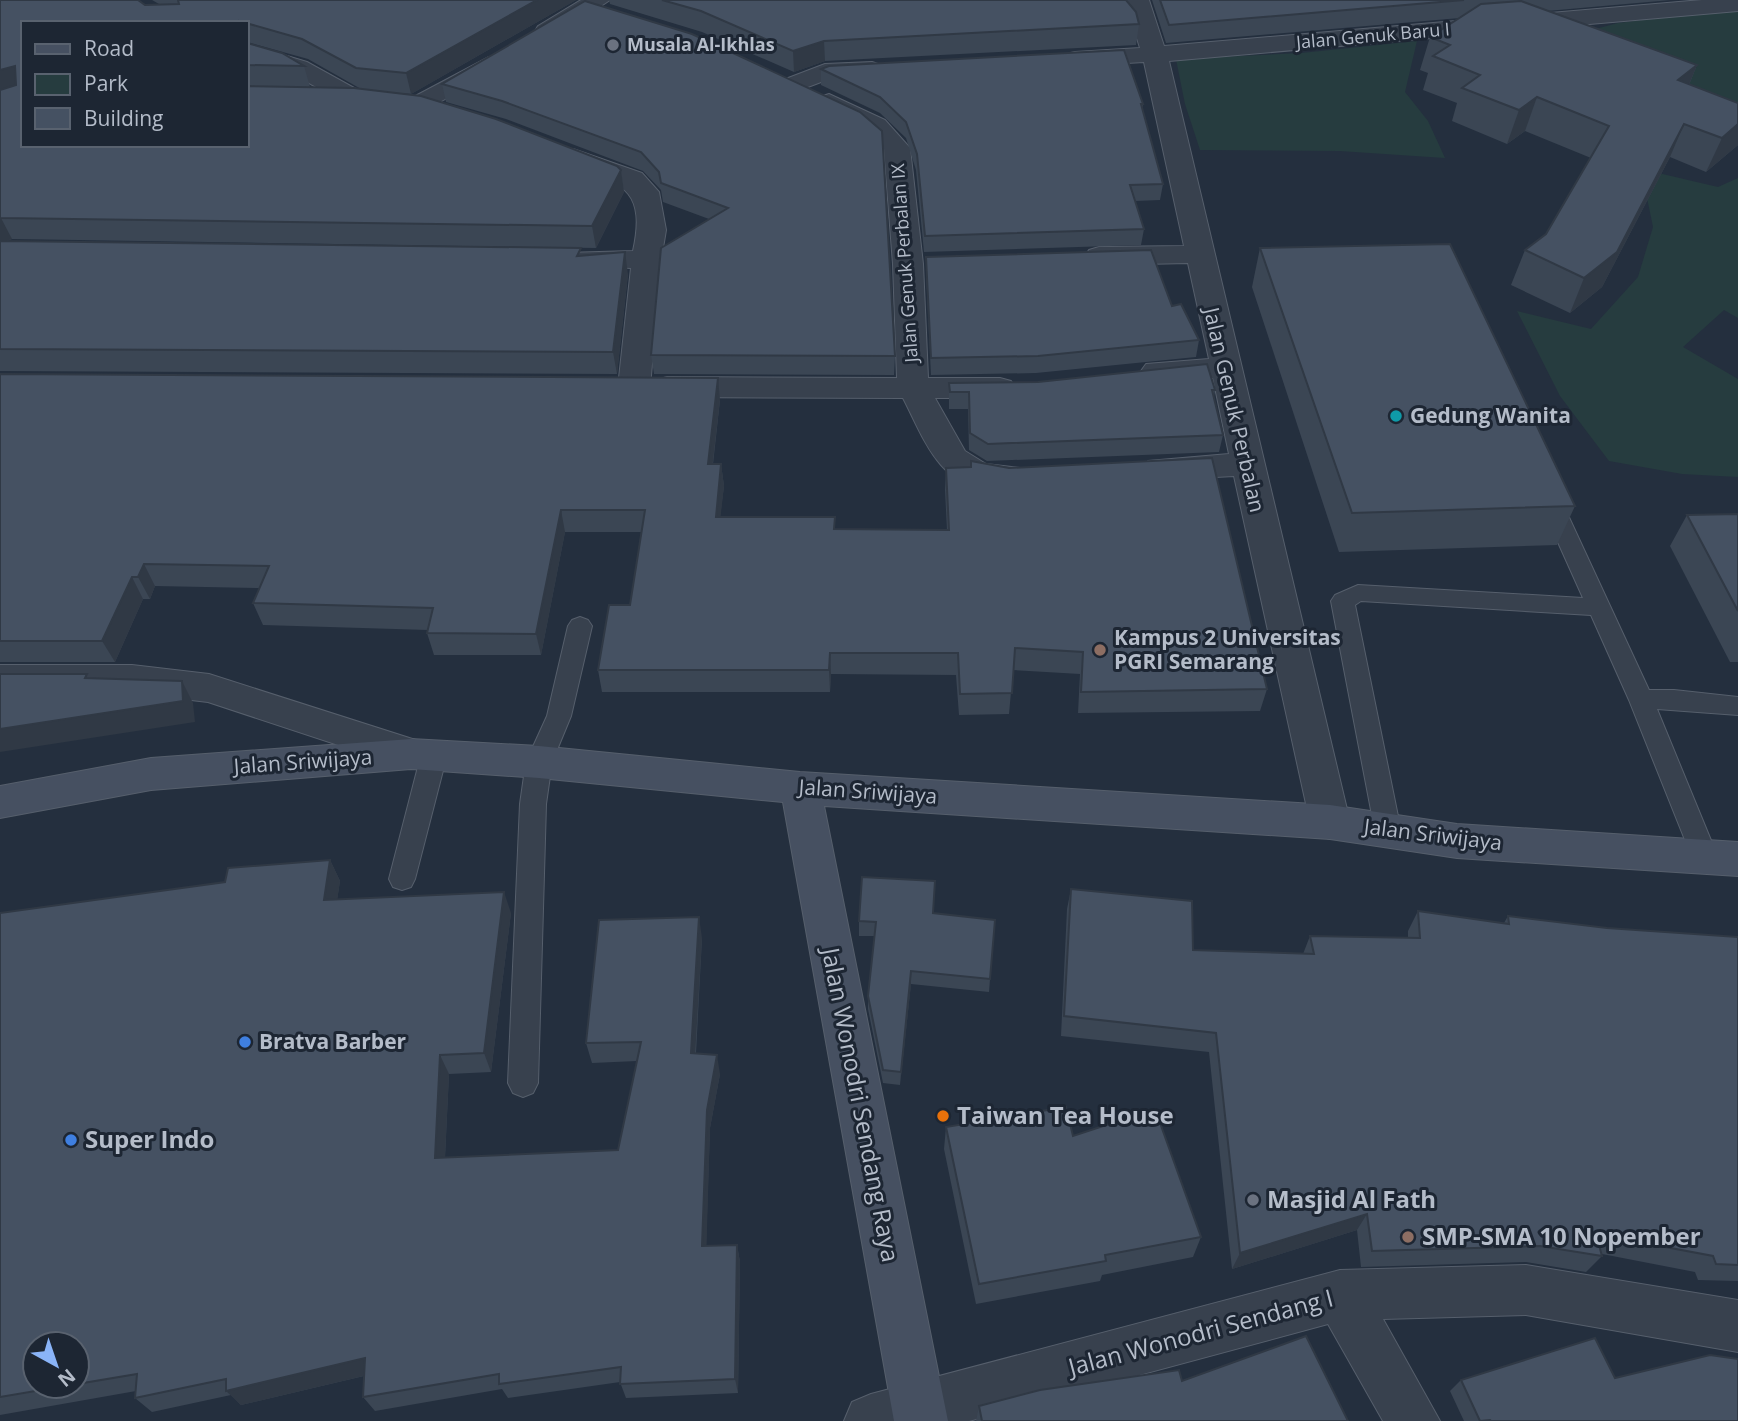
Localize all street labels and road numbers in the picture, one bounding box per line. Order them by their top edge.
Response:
street label: Jalan Genuk Baru I [1293,16,1451,54]
street label: Jalan Genuk Perbalan IX [885,162,923,365]
street label: Jalan Genuk Perbalan [1197,303,1272,515]
street label: Jalan Sriwijaya [231,742,373,780]
street label: Jalan Sriwijaya [796,772,938,810]
street label: Jalan Sriwijaya [1361,811,1504,856]
street label: Jalan Wonodri Sendang Raya [814,943,908,1265]
street label: Jalan Wonodri Sendang I [1063,1280,1337,1383]

